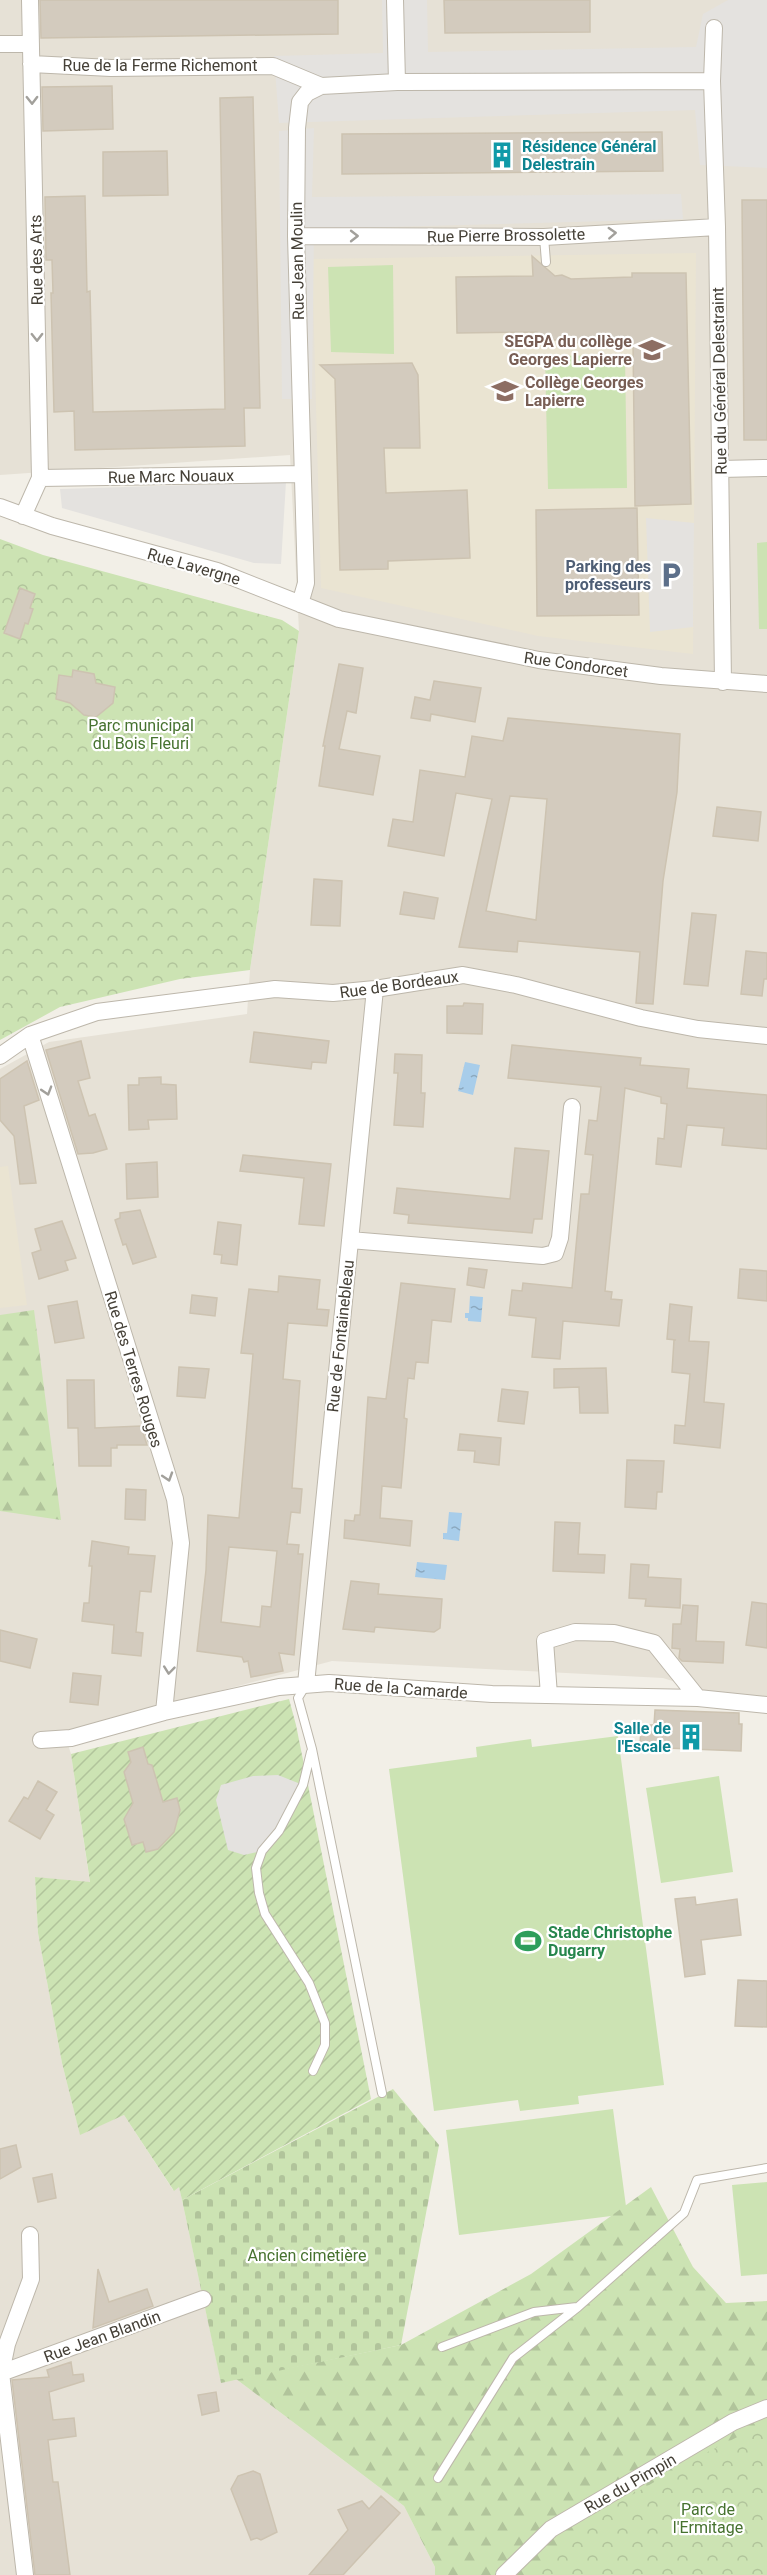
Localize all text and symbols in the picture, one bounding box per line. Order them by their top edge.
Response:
street label: Rue de la Ferme Richemont [63,56,257,75]
one-way arrow [26,96,38,105]
place label: Résidence Général Delestrain [522,137,656,174]
building icon: Résidence Général Delestrain [487,140,517,170]
street label: Rue Jean Moulin [287,202,308,320]
street label: Rue des Arts [26,215,47,305]
street label: Rue Pierre Brossolette [427,225,585,246]
one-way arrow [608,227,617,240]
one-way arrow [350,230,359,243]
street label: Rue du Général Delestraint [708,287,731,475]
place label: SEGPA du collège Georges Lapierre [504,332,632,369]
one-way arrow [31,333,44,342]
school or university icon: SEGPA du collège Georges Lapierre [637,335,667,365]
place label: Collège Georges Lapierre [525,373,644,410]
school or university icon: Collège Georges Lapierre [490,376,520,406]
street label: Rue Marc Nouaux [108,466,234,487]
street label: Rue Lavergne [145,544,243,589]
place label: Parking des professeurs [565,557,651,594]
parking icon: Parking des professeurs [656,560,686,590]
street label: Rue Condorcet [523,648,629,681]
park label: Parc municipal du Bois Fleuri [88,716,194,753]
street label: Rue de Bordeaux [338,967,460,1002]
one-way arrow [40,1085,52,1096]
street label: Rue de Fontainebleau [323,1259,358,1413]
street label: Rue des Terres Rouges [101,1289,166,1450]
one-way arrow [161,1471,173,1482]
one-way arrow [163,1666,175,1675]
street label: Rue de la Camarde [334,1674,468,1703]
place label: Salle de l'Escale [614,1719,671,1756]
building icon: Salle de l'Escale [676,1722,706,1752]
place label: Stade Christophe Dugarry [548,1923,672,1960]
sports icon: Stade Christophe Dugarry [513,1926,543,1956]
park label: Ancien cimetière [248,2246,366,2265]
street label: Rue Jean Blandin [41,2306,163,2366]
street label: Rue du Pimpin [581,2450,679,2517]
park label: Parc de l'Ermitage [673,2500,743,2537]

